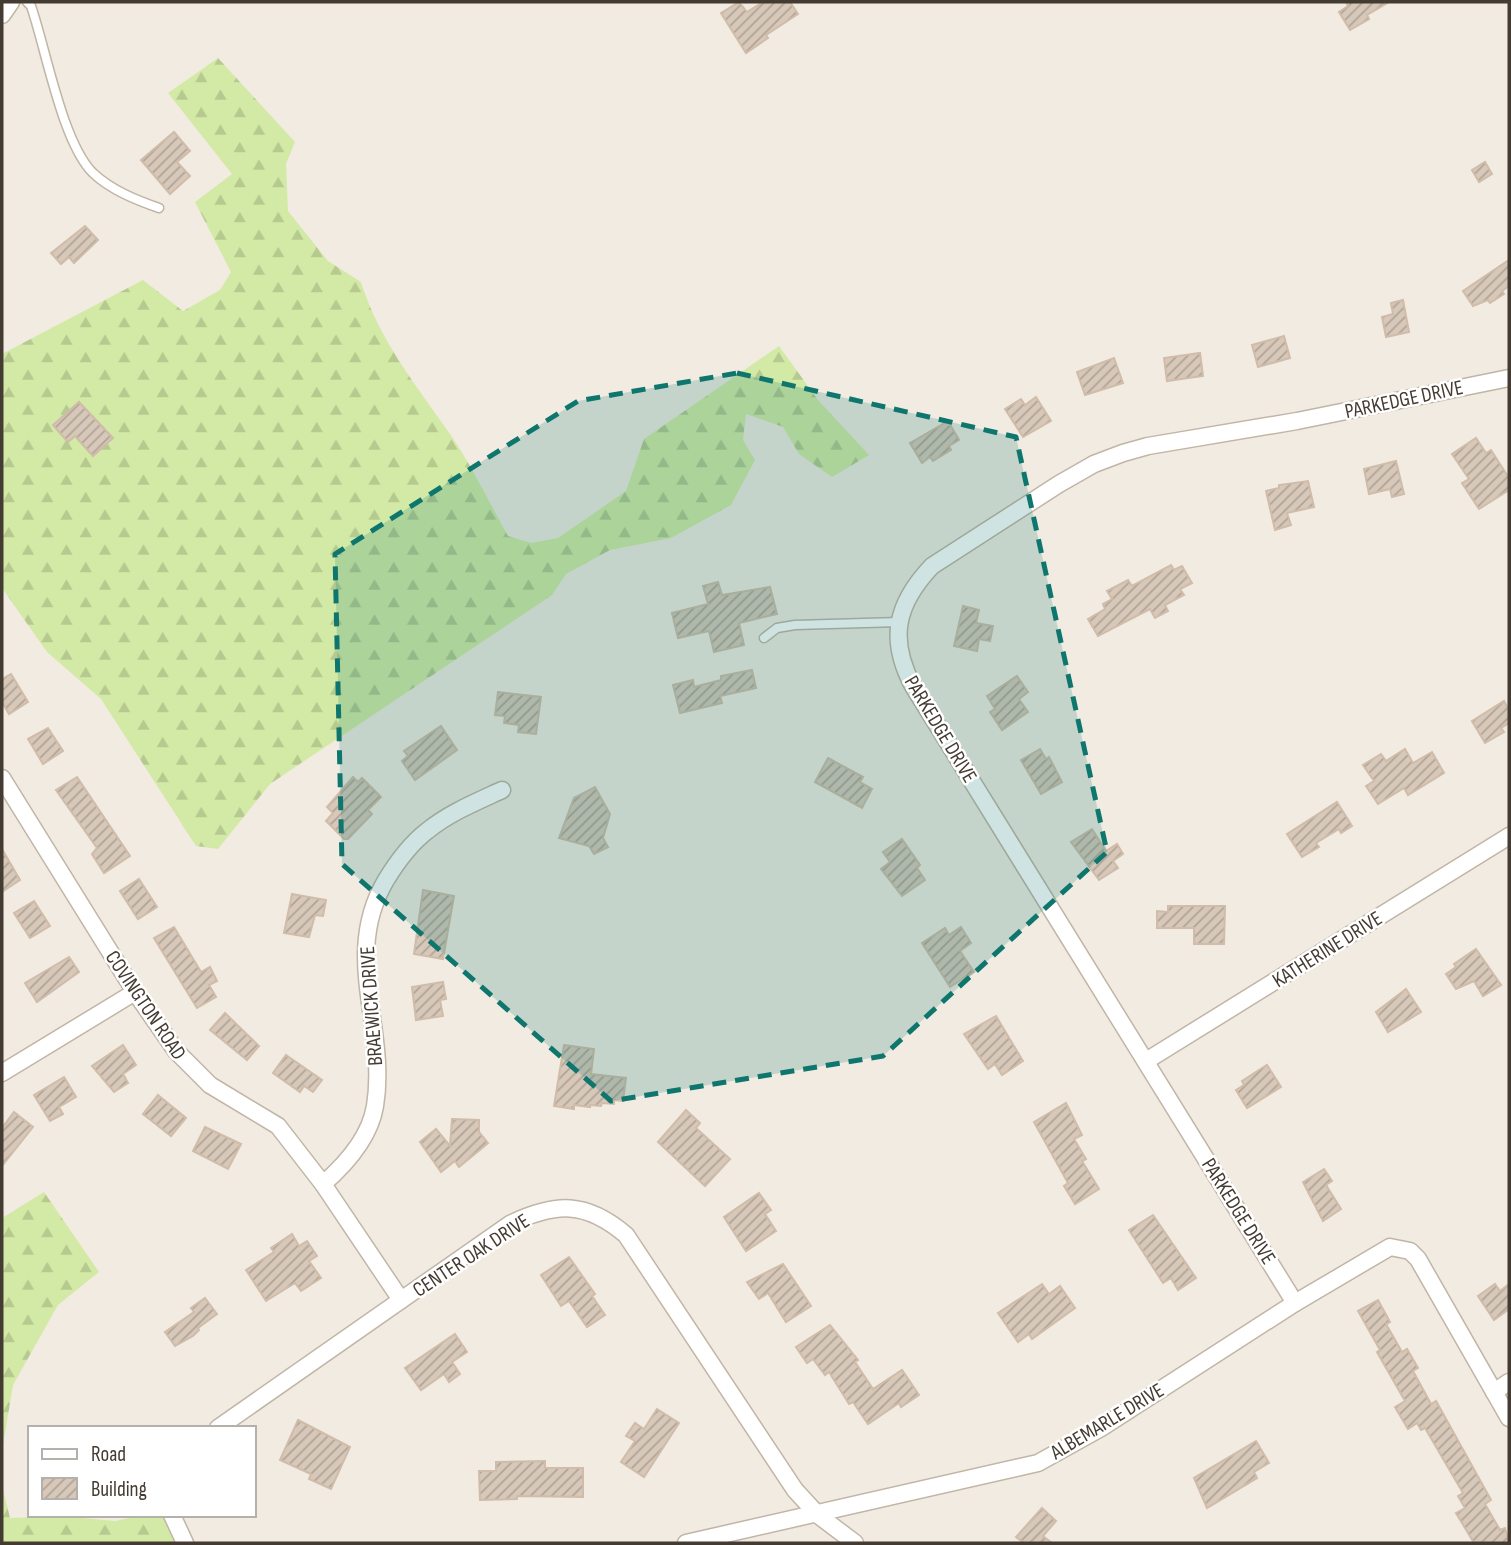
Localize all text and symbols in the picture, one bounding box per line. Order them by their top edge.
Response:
street label: PARKEDGE DRIVE [1343,375,1466,424]
street label: PARKEDGE DRIVE [899,671,982,787]
street label: KATHERINE DRIVE [1268,906,1387,993]
street label: BRAEWICK DRIVE [355,945,388,1067]
street label: COVINGTON ROAD [100,946,191,1065]
street label: PARKEDGE DRIVE [1196,1154,1281,1269]
street label: CENTER OAK DRIVE [408,1208,534,1302]
street label: ALBEMARLE DRIVE [1045,1378,1169,1466]
legend [28,1426,256,1517]
text: Road [91,1442,126,1467]
text: Building [91,1477,147,1502]

